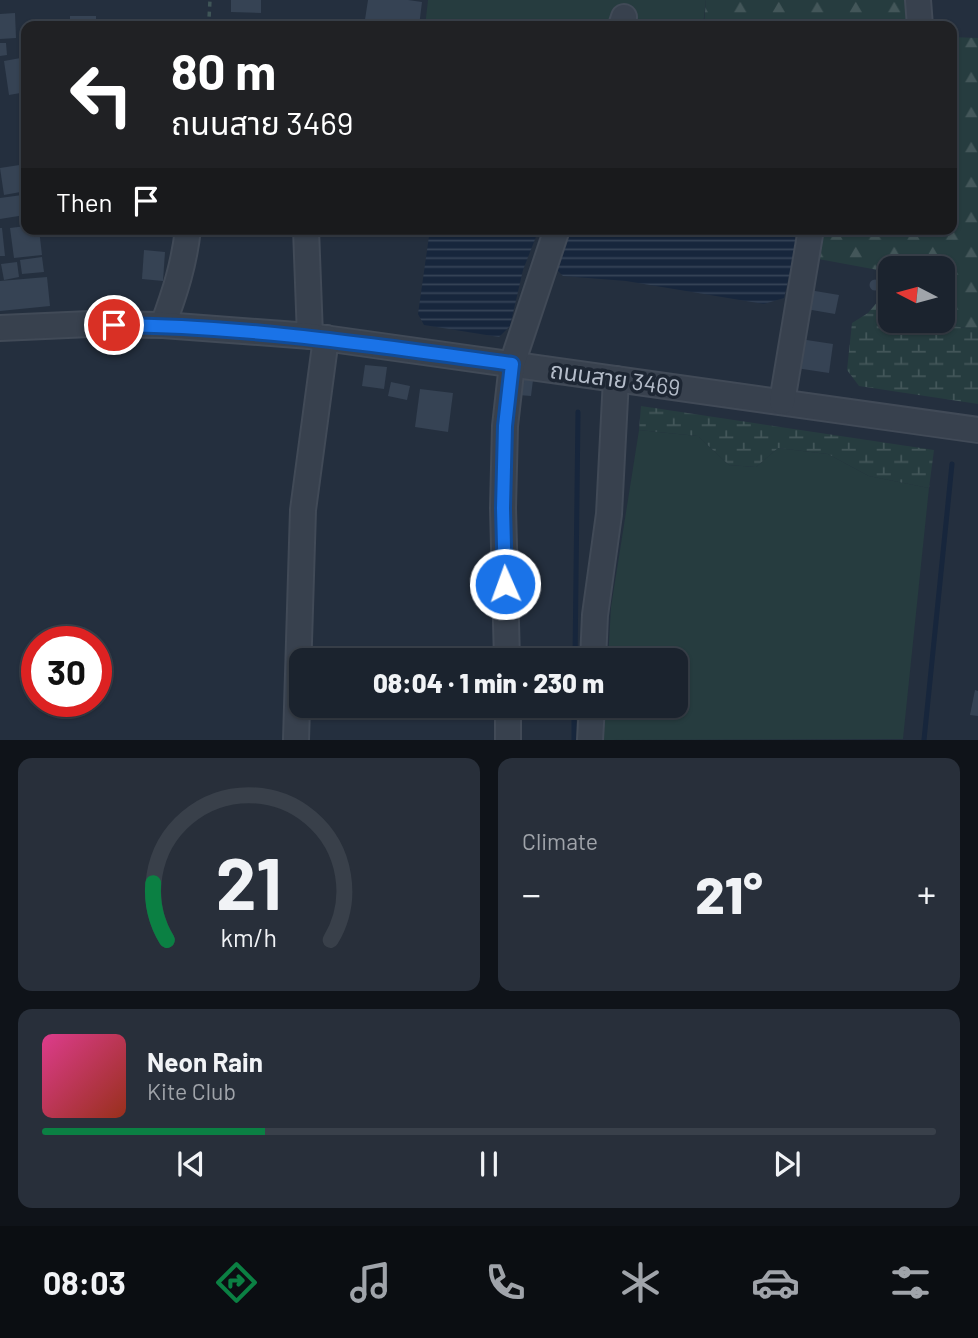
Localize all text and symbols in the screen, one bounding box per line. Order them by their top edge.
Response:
text: 80 m [171,41,276,100]
icon: left [56,49,147,140]
text: ถนนสาย 3469 [171,103,353,141]
icon: arrive [127,182,165,220]
text: Then [56,186,113,217]
north arrow [878,256,956,332]
map controls [878,256,955,333]
pin [84,295,144,355]
icon: arrive [95,306,133,344]
street label: ถนนสาย 3469 [548,355,682,401]
position arrow [468,547,542,621]
speed limit sign: 30 [21,626,112,717]
text: 08:04 · 1 min · 230 m [373,667,604,698]
text: Climate [522,827,598,855]
text: 21 [216,838,282,926]
text: 21° [695,862,763,924]
text: − [522,870,541,916]
text: + [917,870,936,916]
text: km/h [221,922,277,952]
text: Neon Rain [147,1046,263,1077]
text: Kite Club [147,1077,236,1105]
icon: previous [172,1145,210,1183]
icon: pause [470,1145,508,1183]
icon: next [768,1145,806,1183]
icon: directions [212,1258,261,1307]
icon: music [346,1258,395,1307]
icon: phone [481,1258,530,1307]
icon: climate [616,1258,665,1307]
icon: car [751,1258,800,1307]
icon: filters [886,1258,935,1307]
text: 08:03 [43,1263,126,1301]

